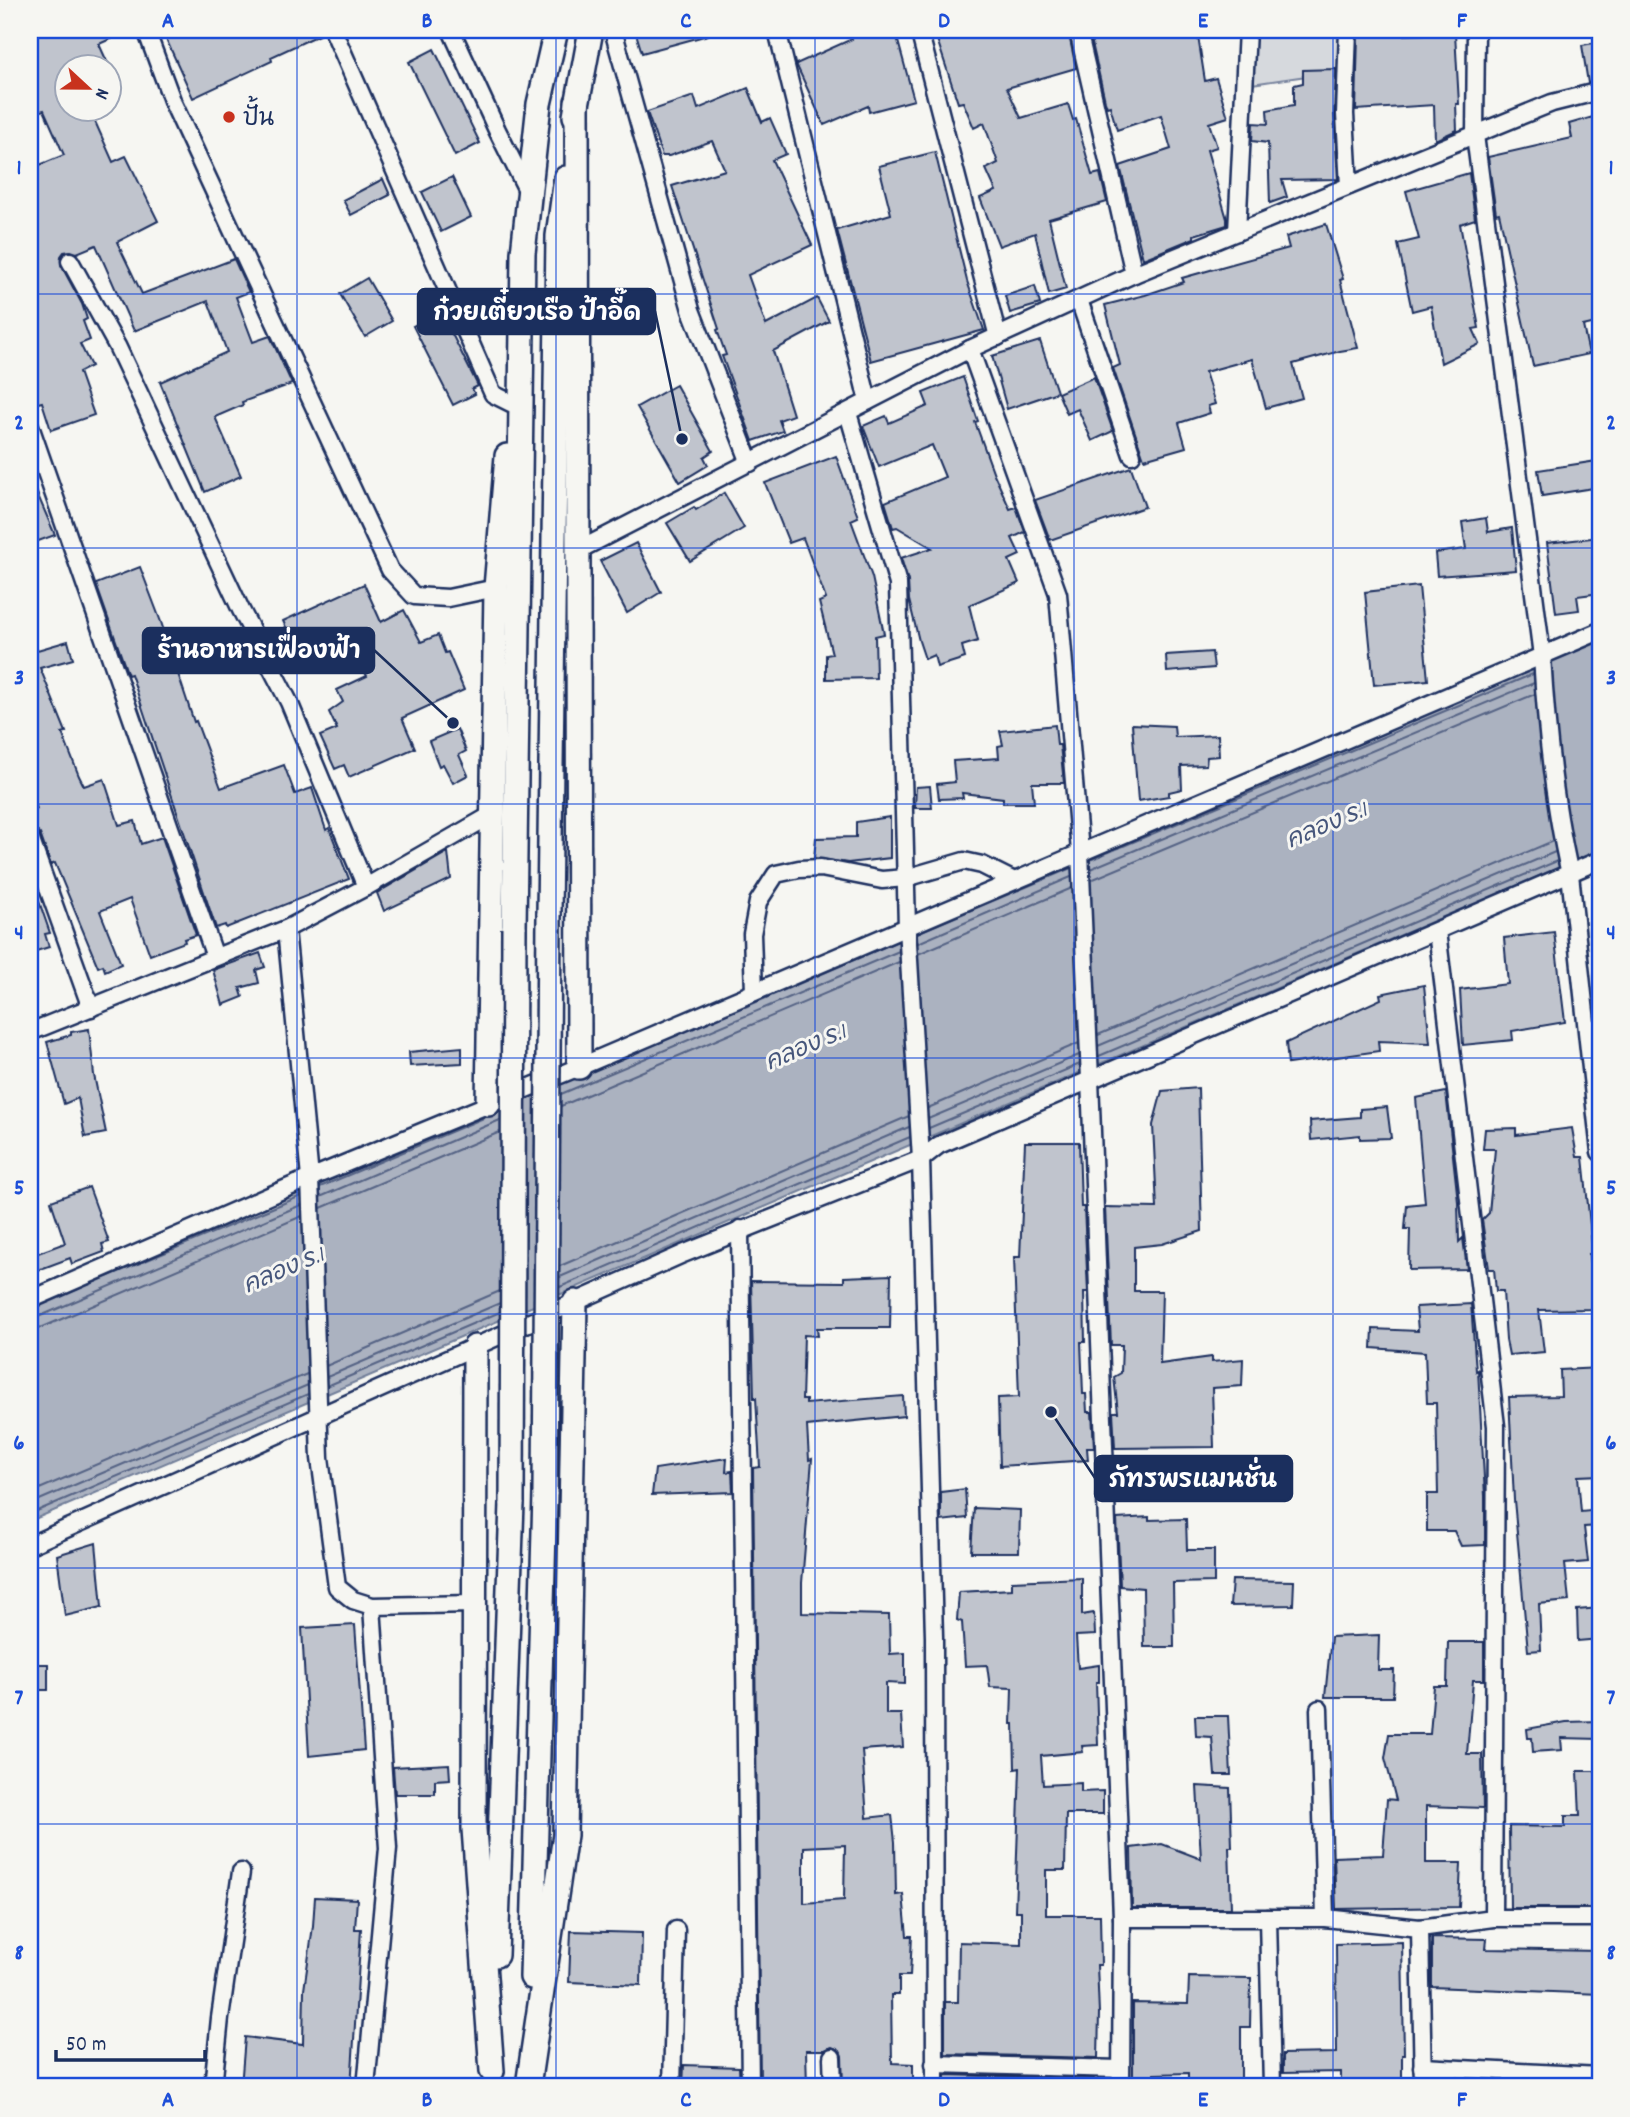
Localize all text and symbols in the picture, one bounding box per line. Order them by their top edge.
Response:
text: A [162,6,174,39]
text: B [422,6,433,39]
text: C [680,6,692,39]
text: D [938,6,950,39]
text: E [1198,6,1209,39]
text: F [1457,6,1468,39]
north arrow [52,52,122,122]
text: N [86,84,115,102]
place label: ปั้น [243,95,274,137]
marker: ปั้น [221,109,237,125]
text: 1 [16,153,22,186]
text: 1 [1608,153,1614,186]
text: ก๋วยเตี๋ยวเรือ ป้าอี๊ด [433,287,641,332]
callout: ก๋วยเตี๋ยวเรือ ป้าอี๊ด [418,289,655,334]
text: 2 [14,408,24,441]
text: 2 [1606,408,1616,441]
text: ร้านอาหารเฟื่องฟ้า [157,626,361,670]
callout: ร้านอาหารเฟื่องฟ้า [143,628,374,673]
text: 3 [14,663,24,696]
text: 3 [1606,663,1616,696]
water label: คลอง ร.1 [1281,794,1375,859]
text: 4 [14,918,24,951]
text: 4 [1606,918,1616,951]
water label: คลอง ร.1 [760,1016,854,1081]
text: 5 [14,1173,24,1206]
text: 5 [1606,1173,1616,1206]
water label: คลอง ร.1 [238,1239,332,1304]
text: 6 [13,1428,25,1461]
text: 6 [1605,1428,1617,1461]
callout: ภัทรพรแมนชั่น [1095,1456,1292,1501]
text: ภัทรพรแมนชั่น [1109,1456,1277,1499]
text: 7 [15,1683,24,1716]
text: 7 [1607,1683,1616,1716]
text: 8 [14,1938,24,1971]
text: 8 [1606,1938,1616,1971]
scale bar [56,2019,205,2063]
text: 50 m [66,2031,106,2061]
text: A [162,2085,174,2117]
text: B [422,2085,433,2117]
text: C [680,2085,692,2117]
text: D [938,2085,950,2117]
text: E [1198,2085,1209,2117]
text: F [1457,2085,1468,2117]

